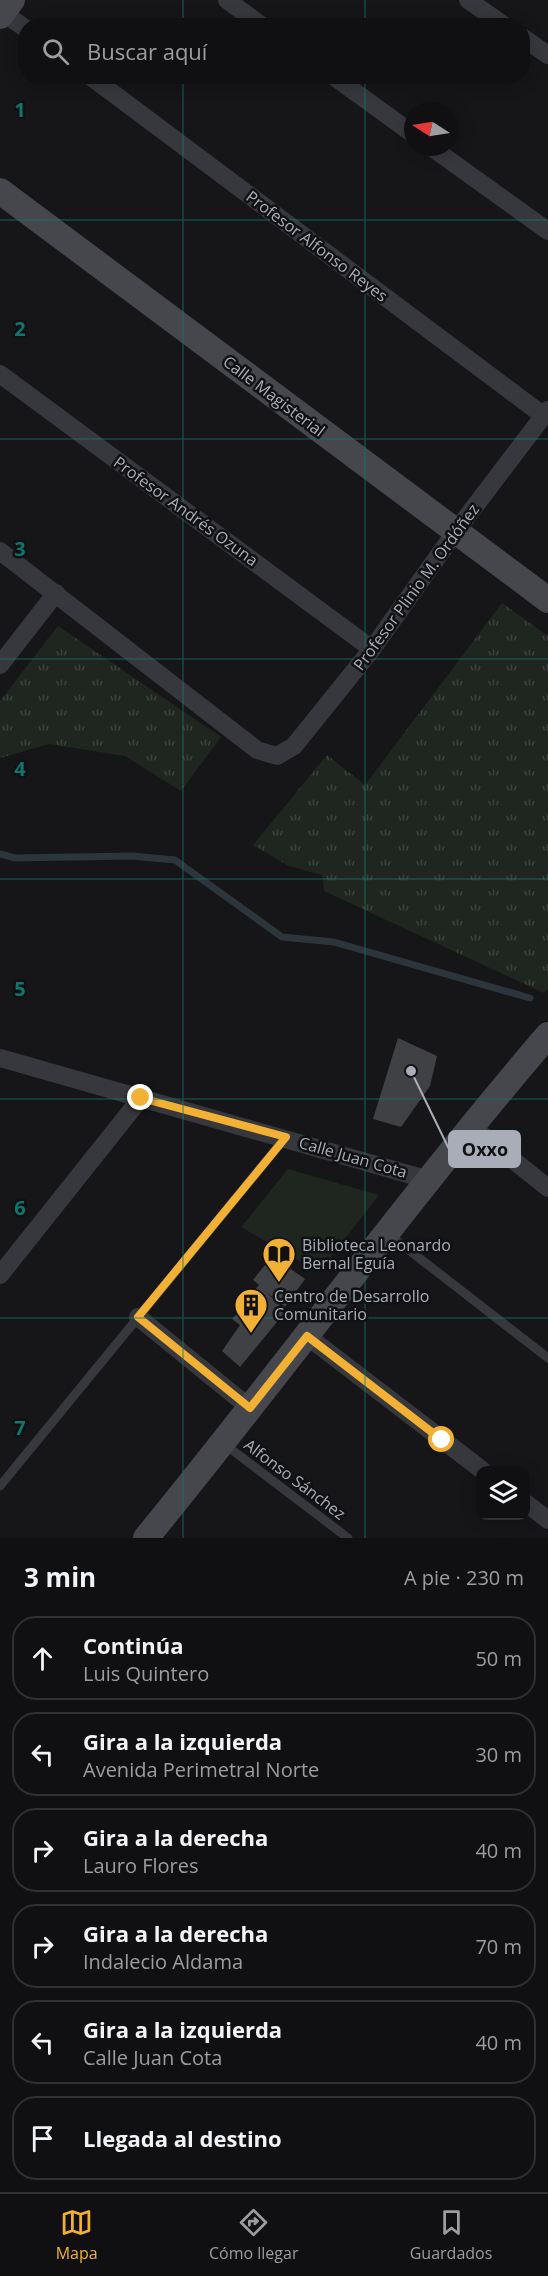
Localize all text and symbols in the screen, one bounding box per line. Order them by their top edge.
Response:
search box [18,18,530,84]
icon: search [39,35,72,68]
text: Buscar aquí [87,36,207,66]
text: 1 [14,96,26,123]
north arrow [404,102,458,156]
street label: Profesor Alfonso Reyes [242,185,392,307]
text: 2 [14,315,26,342]
street label: Calle Magisterial [219,350,329,442]
street label: Profesor Andrés Ozuna [109,451,263,571]
street label: Profesor Plinio M. Ordóñez [348,499,484,675]
text: 3 [14,535,26,562]
text: 4 [14,755,26,782]
text: 5 [14,975,26,1002]
route end [127,1084,153,1110]
street label: Calle Juan Cota [296,1131,410,1183]
callout: Oxxo [449,1131,520,1167]
text: Oxxo [462,1137,508,1161]
text: 6 [14,1194,26,1221]
place label: Biblioteca Leonardo Bernal Eguía [302,1234,451,1274]
library icon: Biblioteca Leonardo Bernal Eguía [261,1236,297,1283]
place label: Centro de Desarrollo Comunitario [274,1285,429,1325]
building icon: Centro de Desarrollo Comunitario [233,1287,269,1334]
text: 7 [14,1414,26,1441]
route start [428,1426,454,1452]
street label: Alfonso Sánchez [240,1434,350,1524]
map controls [476,1466,530,1520]
button: layers [476,1466,530,1520]
text: 3 min [24,1559,96,1595]
text: A pie · 230 m [404,1564,524,1591]
text: Continúa [83,1630,184,1660]
icon: ahead [26,1642,59,1675]
text: 50 m [475,1645,522,1672]
text: Luis Quintero [83,1660,209,1687]
text: Gira a la izquierda [83,1726,282,1756]
icon: left [26,1738,59,1771]
text: 30 m [475,1741,522,1768]
text: Avenida Perimetral Norte [83,1756,319,1783]
text: Gira a la derecha [83,1822,268,1852]
icon: right [26,1834,59,1867]
text: 40 m [475,1837,522,1864]
text: Lauro Flores [83,1852,199,1879]
text: Gira a la derecha [83,1918,268,1948]
icon: right [26,1930,59,1963]
text: 70 m [475,1933,522,1960]
text: Indalecio Aldama [83,1948,243,1975]
text: Gira a la izquierda [83,2014,282,2044]
icon: left [26,2026,59,2059]
text: 40 m [475,2029,522,2056]
text: Calle Juan Cota [83,2044,222,2071]
icon: arrive [26,2122,59,2155]
text: Llegada al destino [83,2123,282,2153]
tab: Mapa [56,2206,98,2264]
tab: Cómo llegar [209,2206,298,2264]
tab: Guardados [410,2206,492,2264]

